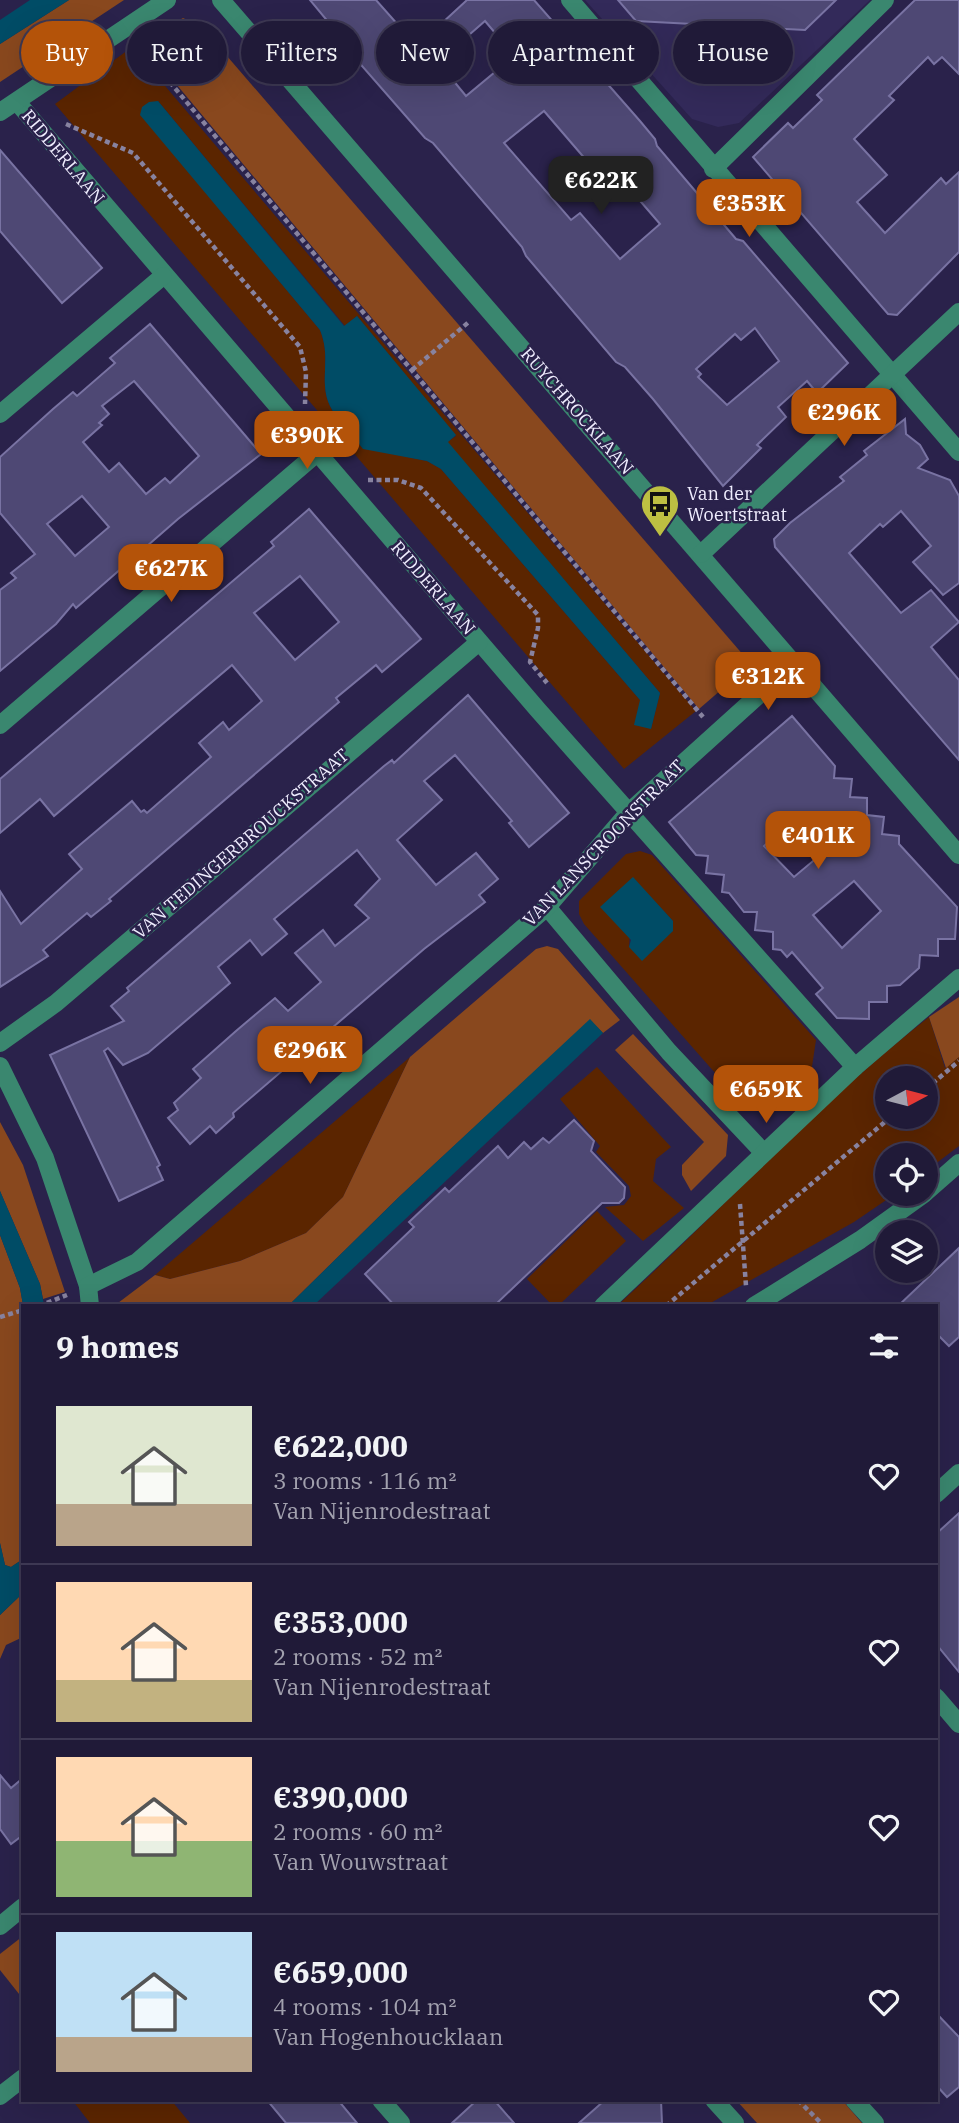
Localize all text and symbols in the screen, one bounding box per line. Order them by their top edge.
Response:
chip: Buy [21,21,113,84]
chip: Rent [127,21,227,84]
chip: Filters [241,21,362,84]
chip: New [376,21,474,84]
chip: Apartment [488,21,659,84]
chip: House [673,21,793,84]
street label: RIDDERLAAN [17,104,110,209]
pin: €622K [552,156,650,216]
text: €622K [564,164,638,194]
pin: €353K [700,180,798,239]
text: €353K [712,187,786,217]
street label: RUYCHROCKLAAN [516,342,639,479]
pin: €296K [795,388,893,448]
text: €296K [807,396,881,426]
pin: €390K [258,412,356,471]
text: €390K [270,419,344,449]
place label: Van der Woertstraat [687,482,787,526]
bus stop icon: Van der Woertstraat [639,483,681,538]
street label: RIDDERLAAN [386,536,481,639]
pin: €627K [122,544,220,604]
text: €627K [134,552,208,582]
pin: €312K [719,652,817,712]
text: €312K [731,660,805,690]
street label: VAN TEDINGERBROUCKSTRAAT [128,743,354,944]
street label: VAN LANSCROONSTRAAT [518,754,690,931]
pin: €401K [769,812,867,871]
text: €401K [781,819,855,849]
pin: €296K [261,1026,359,1086]
text: €296K [273,1034,347,1064]
pin: €659K [717,1066,815,1125]
north arrow [875,1066,938,1129]
map controls [875,1066,938,1283]
text: €659K [729,1073,803,1103]
button: locate [875,1143,938,1206]
button: layers [875,1220,938,1283]
text: 9 homes [56,1327,179,1366]
icon: filters [865,1327,903,1365]
text: €622,000 [273,1426,408,1465]
icon: home [112,1434,196,1518]
icon: heart [865,1457,903,1495]
text: 3 rooms · 116 m² [273,1465,456,1495]
text: Van Nijenrodestraat [273,1495,491,1525]
text: €353,000 [273,1602,408,1641]
icon: home [112,1610,196,1694]
icon: heart [865,1633,903,1671]
text: 2 rooms · 52 m² [273,1641,443,1671]
text: Van Nijenrodestraat [273,1671,491,1701]
text: €390,000 [273,1777,408,1816]
icon: home [112,1785,196,1869]
icon: heart [865,1808,903,1846]
text: 2 rooms · 60 m² [273,1816,443,1846]
text: Van Wouwstraat [273,1846,448,1876]
text: €659,000 [273,1952,408,1991]
icon: home [112,1960,196,2044]
icon: heart [865,1983,903,2021]
text: 4 rooms · 104 m² [273,1991,456,2021]
text: Van Hogenhoucklaan [273,2021,503,2051]

